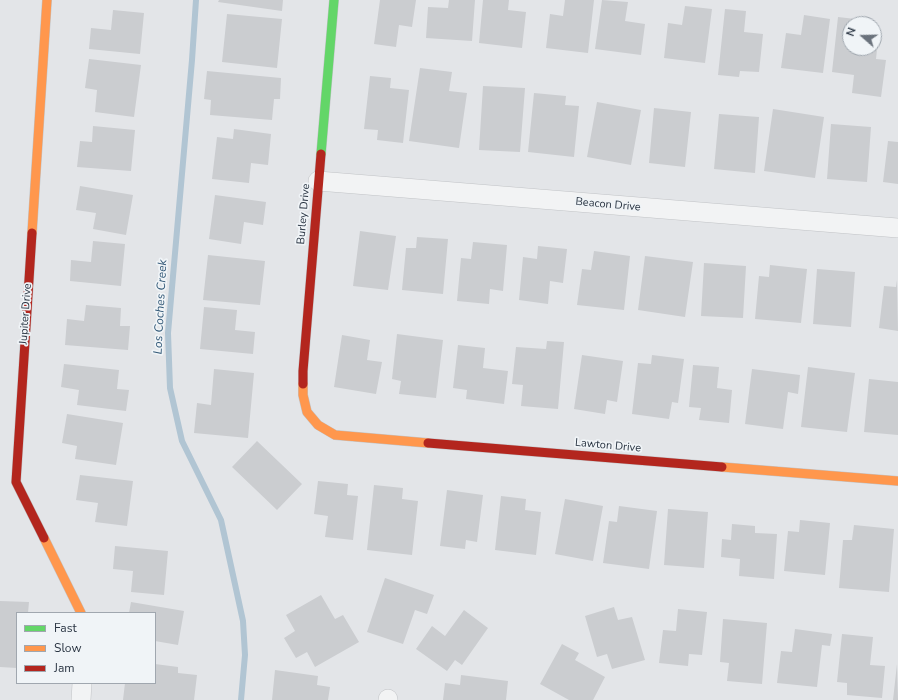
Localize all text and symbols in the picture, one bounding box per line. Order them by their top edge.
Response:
north arrow [842,16,882,56]
text: N [843,26,860,39]
street label: Burley Drive [295,183,313,245]
street label: Beacon Drive [575,196,641,214]
water label: Los Coches Creek [151,259,171,355]
street label: Jupiter Drive [17,283,35,345]
street label: Lawton Drive [574,437,642,455]
legend [16,612,156,684]
text: Fast [54,620,77,636]
text: Slow [54,640,82,656]
text: Jam [54,660,75,676]

